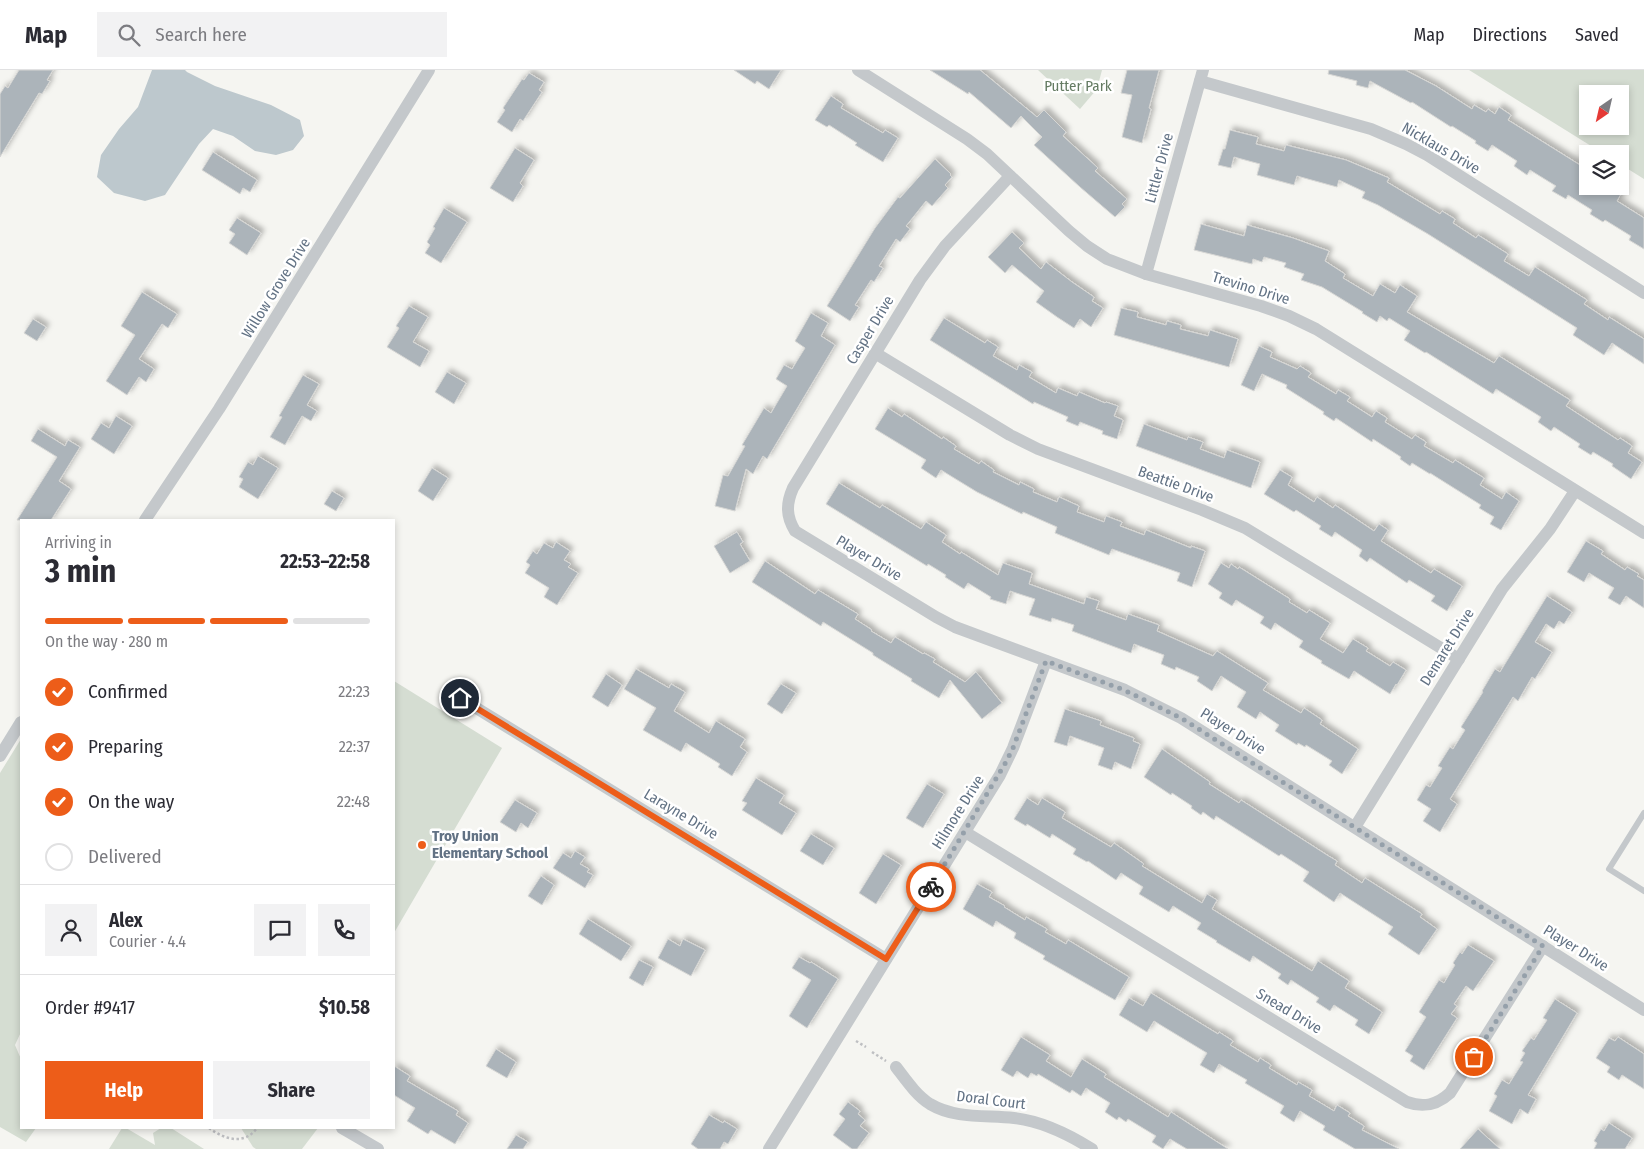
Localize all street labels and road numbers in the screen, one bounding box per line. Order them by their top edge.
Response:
street label: Nicklaus Drive [1399,118,1483,178]
street label: Littler Drive [1141,131,1177,205]
street label: Willow Grove Drive [238,235,314,341]
street label: Trevino Drive [1210,268,1292,308]
street label: Casper Drive [842,292,898,368]
street label: Beattie Drive [1136,462,1216,506]
street label: Player Drive [833,531,905,585]
street label: Demaret Drive [1416,605,1478,689]
street label: Player Drive [1197,704,1269,758]
street label: Hilmore Drive [928,772,988,852]
street label: Larayne Drive [641,785,721,843]
street label: Player Drive [1540,921,1612,975]
street label: Snead Drive [1253,984,1325,1038]
street label: Doral Court [956,1087,1027,1113]

